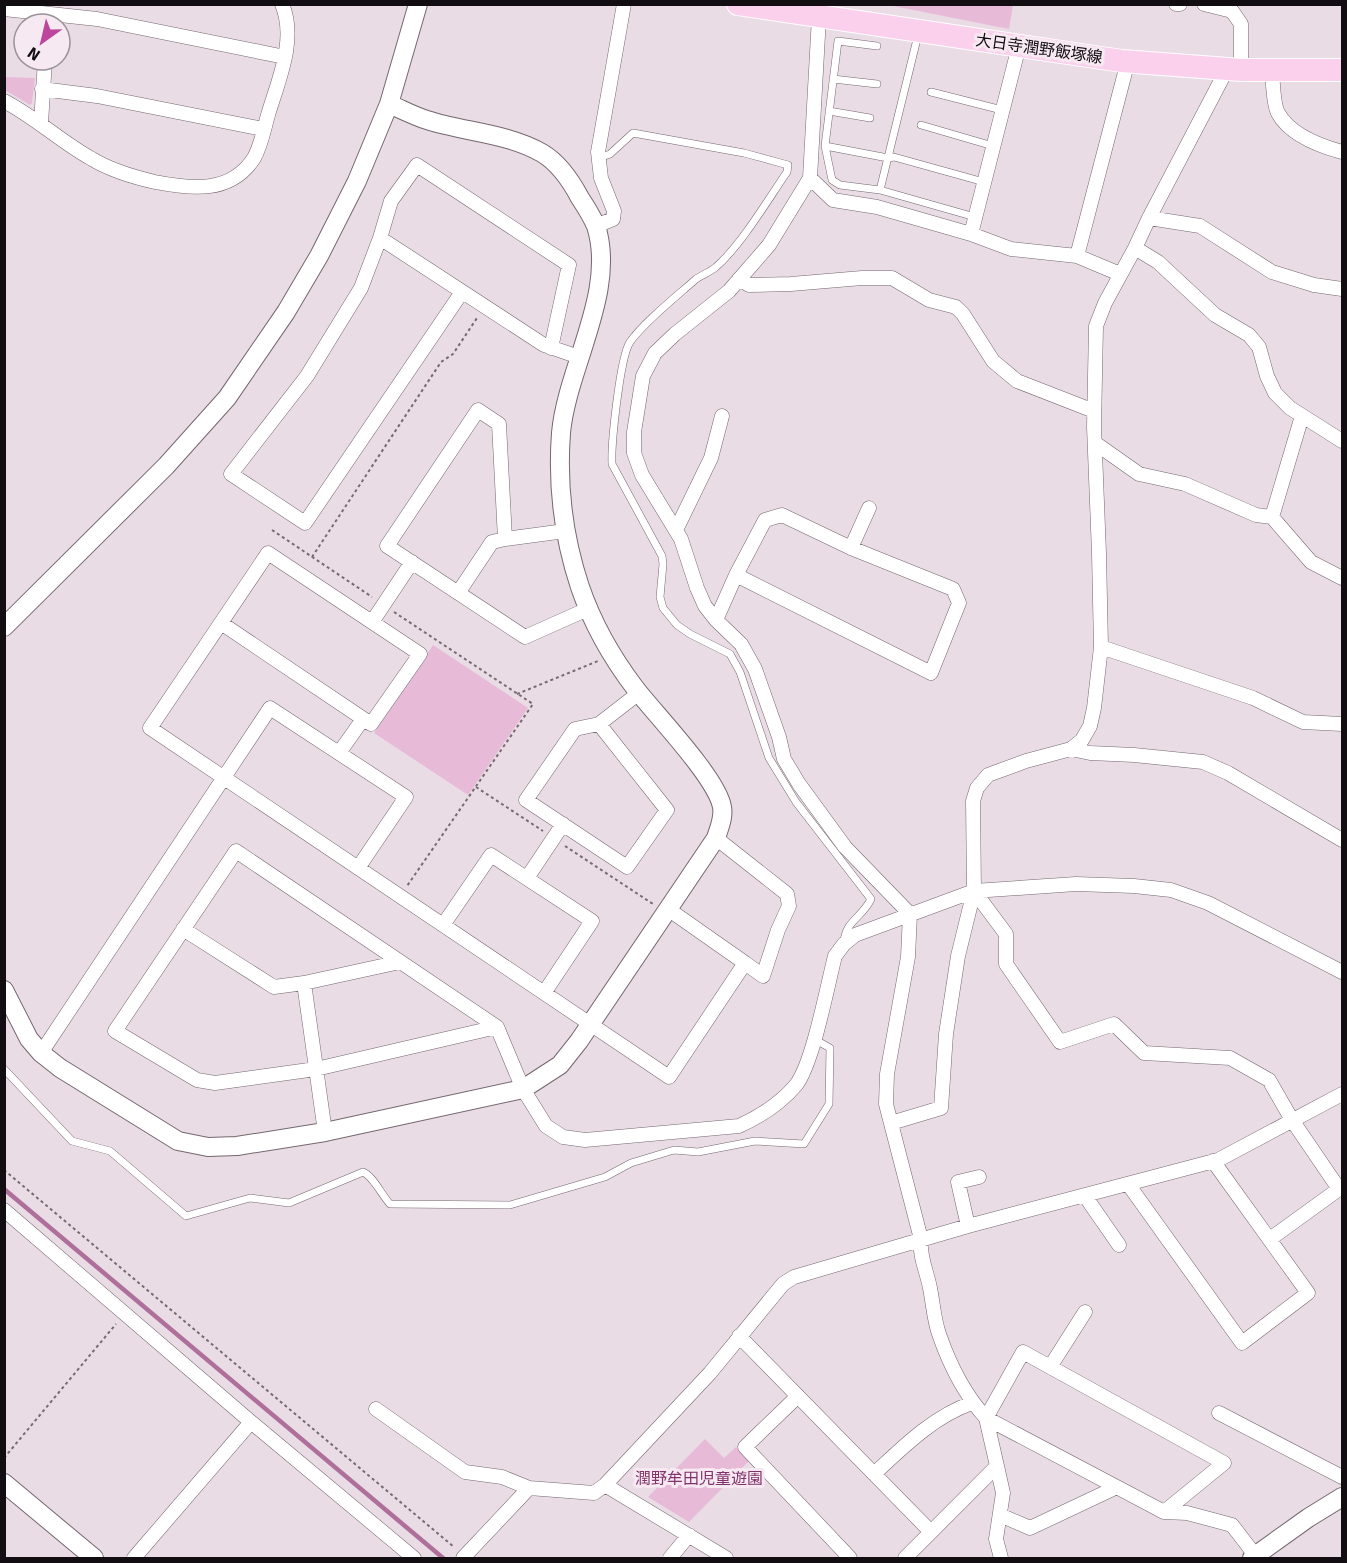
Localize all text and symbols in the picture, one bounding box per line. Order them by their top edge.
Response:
north arrow [12,12,72,72]
street label: 大日寺潤野飯塚線 [974,30,1104,68]
text: N [24,42,44,65]
park label: 潤野牟田児童遊園 [635,1469,763,1489]

